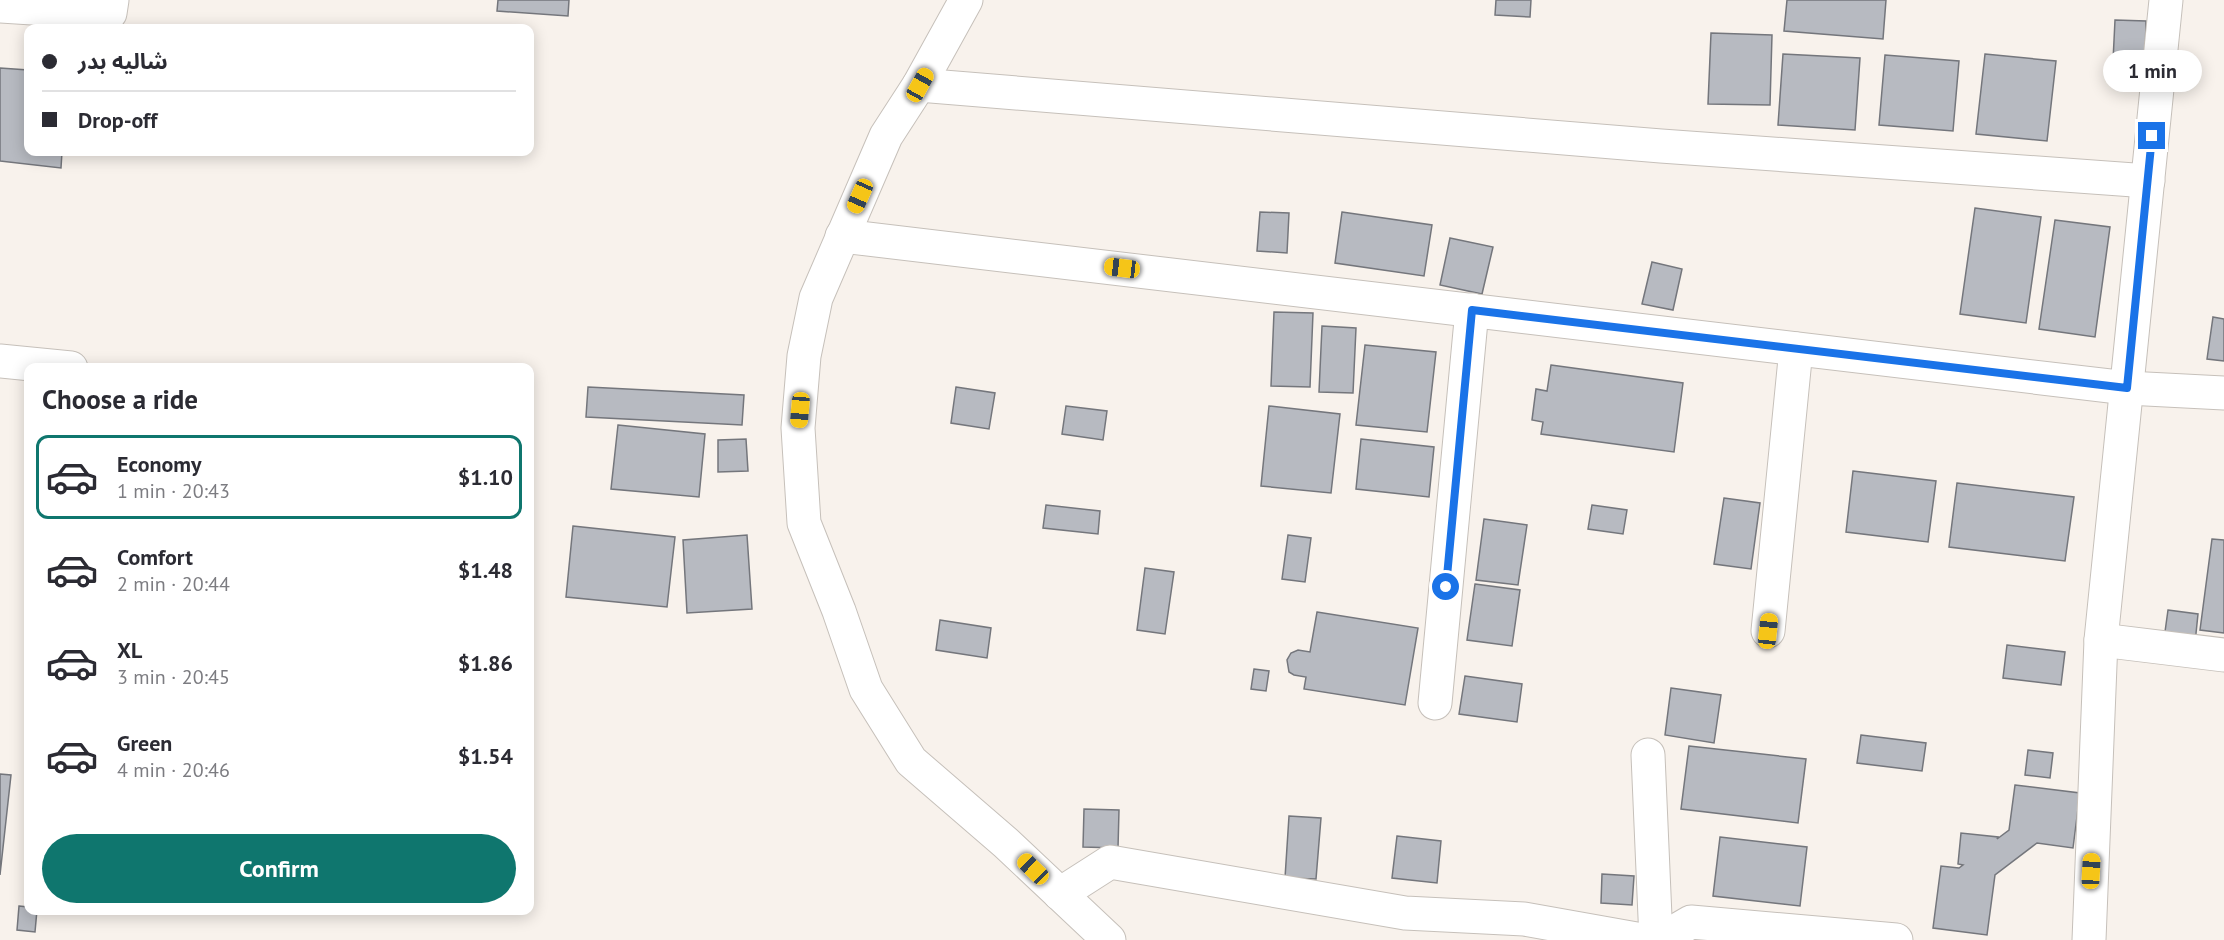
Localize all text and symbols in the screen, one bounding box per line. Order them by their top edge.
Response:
text: شاليه بدر [78,47,168,75]
callout: 1 min [2102,49,2202,91]
text: 1 min [2128,58,2177,84]
car [903,65,937,105]
text: Drop-off [78,106,157,134]
route end [2138,122,2165,149]
car [844,176,876,216]
car [1103,257,1141,279]
text: Choose a ride [42,382,198,416]
car [789,391,811,429]
icon: car [45,450,99,504]
text: Economy [117,450,201,478]
text: $1.10 [458,463,513,491]
text: 1 min · 20:43 [117,478,230,504]
icon: car [45,543,99,597]
text: Comfort [117,543,193,571]
text: $1.48 [458,556,513,584]
text: 2 min · 20:44 [117,571,230,597]
route start [1432,573,1459,600]
car [1757,612,1779,650]
icon: car [45,636,99,690]
text: XL [117,636,142,664]
text: $1.86 [458,649,513,677]
text: 3 min · 20:45 [117,664,230,690]
icon: car [45,729,99,783]
text: Green [117,729,172,757]
text: $1.54 [458,742,513,770]
text: 4 min · 20:46 [117,757,230,783]
button: Confirm [42,834,516,903]
car [1014,850,1052,888]
car [2081,853,2101,889]

